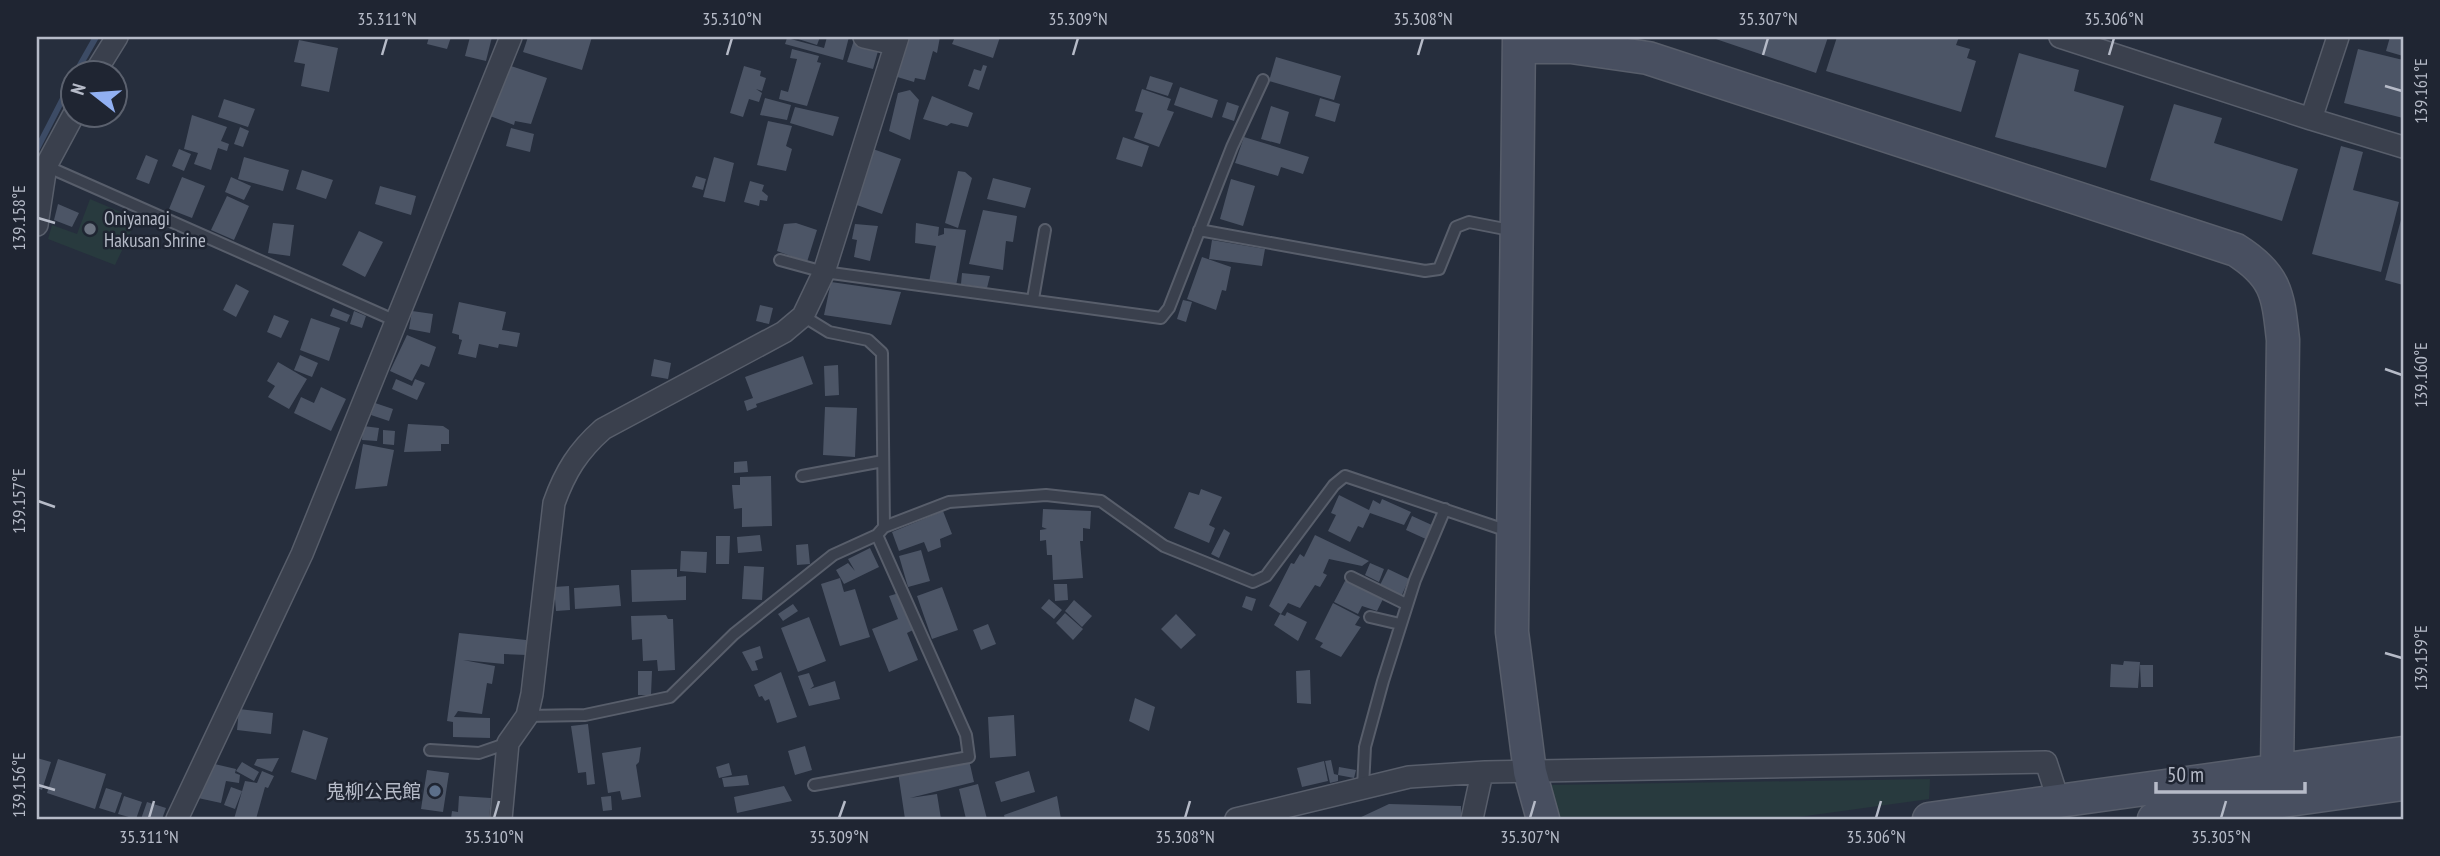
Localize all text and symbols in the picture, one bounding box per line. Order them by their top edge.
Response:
text: 35.311°N [357,7,417,30]
text: 35.310°N [702,7,762,30]
text: 35.309°N [1048,7,1108,30]
text: 35.308°N [1393,7,1453,30]
text: 35.307°N [1738,7,1798,30]
text: 35.306°N [2084,7,2144,30]
text: 139.161°E [2409,58,2432,124]
north arrow [60,60,130,130]
text: N [65,81,91,97]
text: 139.158°E [7,185,30,251]
place label: Oniyanagi Hakusan Shrine [104,206,206,252]
marker: Oniyanagi Hakusan Shrine [82,221,98,237]
text: 139.160°E [2409,342,2432,408]
text: 139.157°E [7,468,30,534]
text: 139.159°E [2409,625,2432,691]
scale bar [2156,751,2305,795]
text: 139.156°E [7,752,30,818]
text: 50 m [2167,761,2204,788]
place label: 鬼柳公民館 [326,779,421,803]
marker: 鬼柳公民館 [427,783,443,799]
text: 35.311°N [119,825,179,848]
text: 35.310°N [464,825,524,848]
text: 35.309°N [809,825,869,848]
text: 35.308°N [1155,825,1215,848]
text: 35.307°N [1500,825,1560,848]
text: 35.306°N [1846,825,1906,848]
text: 35.305°N [2191,825,2251,848]

